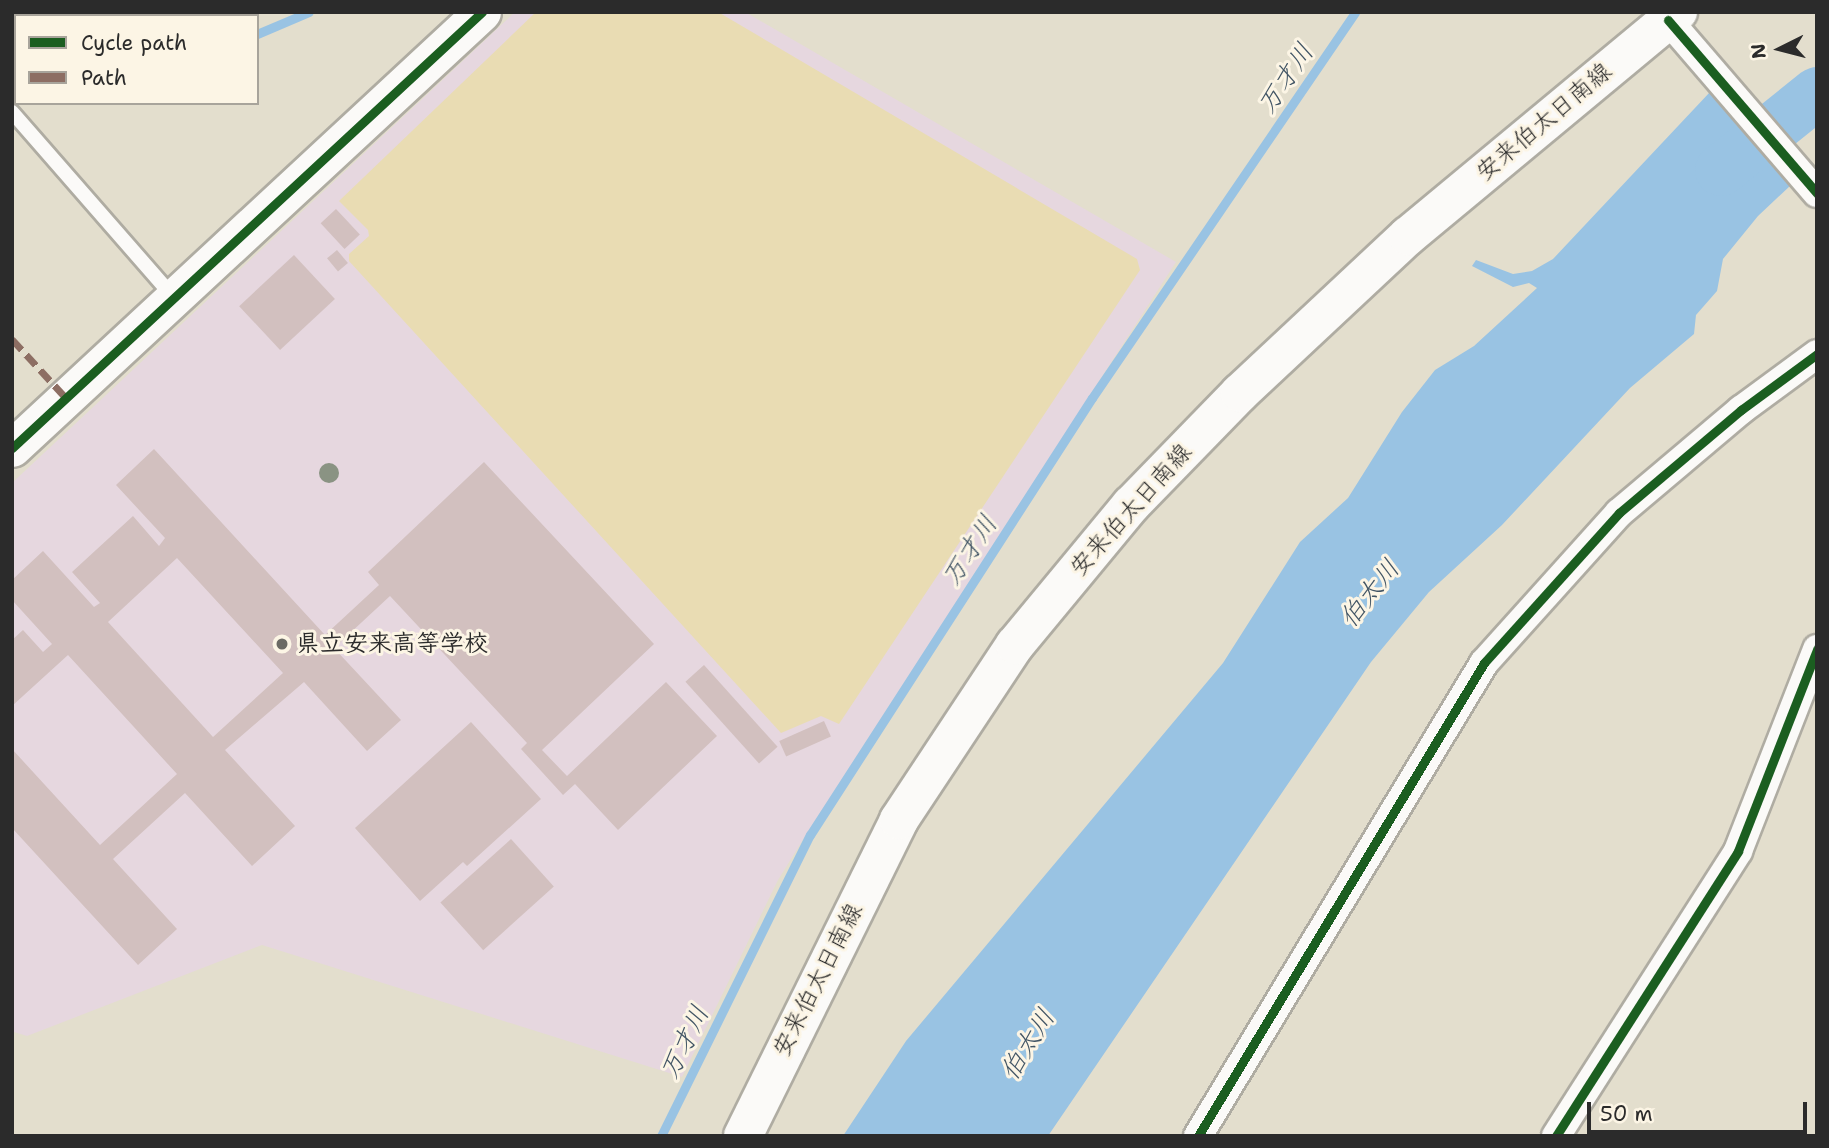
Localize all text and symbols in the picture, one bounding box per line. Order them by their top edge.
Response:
legend [14,14,259,105]
north arrow [1745,14,1815,84]
text: Cycle path [81,29,187,57]
water label: 万才川 [1250,37,1320,119]
text: N [1745,42,1772,60]
street label: 安来伯太日南線 [1470,57,1618,187]
text: Path [81,64,127,92]
street label: 安来伯太日南線 [1064,438,1198,582]
water label: 万才川 [935,509,1003,591]
water label: 伯太川 [1332,553,1406,633]
place label: 県立安来高等学校 [296,630,488,658]
marker: 県立安来高等学校 [274,636,290,652]
street label: 安来伯太日南線 [767,899,869,1061]
water label: 万才川 [653,1000,715,1084]
water label: 伯太川 [993,1003,1061,1085]
scale bar [1591,1088,1812,1132]
text: 50 m [1600,1100,1653,1128]

